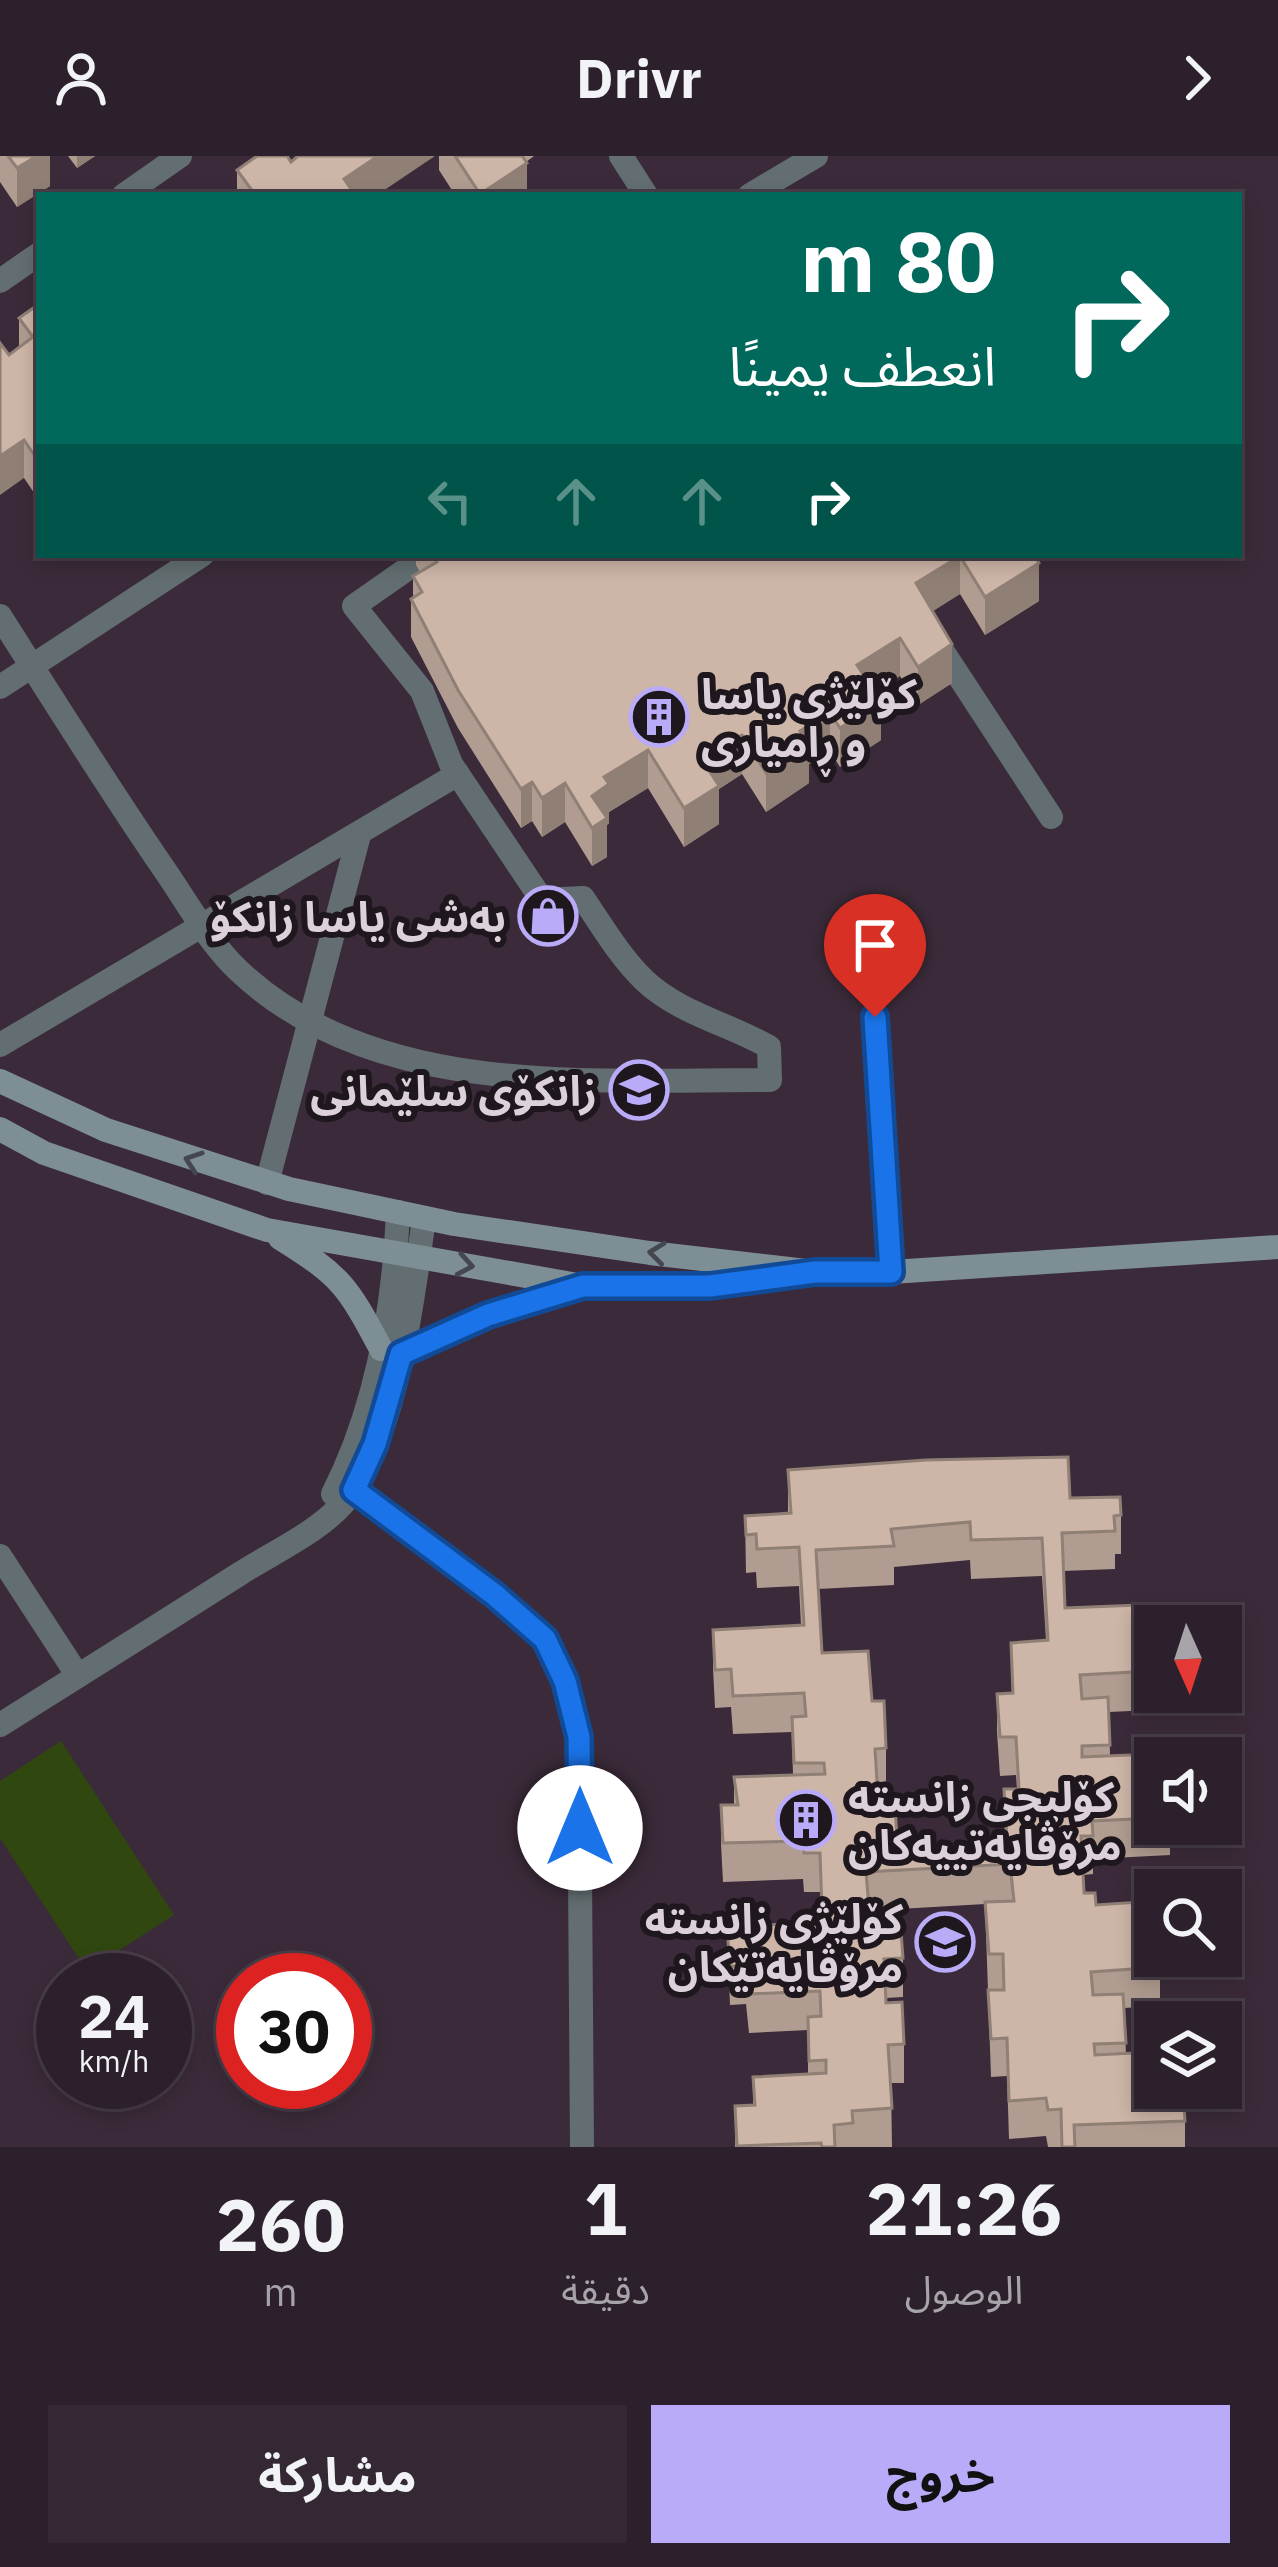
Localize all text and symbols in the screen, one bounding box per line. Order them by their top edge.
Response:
text: Drivr [576,43,702,113]
icon: person [48,45,114,111]
icon: forward [1164,45,1230,111]
text: 80 m [800,206,996,315]
icon: right [1038,240,1194,396]
text: انعطف يمينًا [728,331,996,401]
icon: left [417,468,483,534]
icon: ahead [543,468,609,534]
icon: ahead [669,468,735,534]
icon: right [795,468,861,534]
place label: کۆلێژی یاسا و ڕامیاری [701,666,918,776]
building icon: کۆلێژی یاسا و ڕامیاری [628,686,690,748]
shop icon: بەشی یاسا زانکۆ [517,885,579,947]
place label: بەشی یاسا زانکۆ [210,889,506,944]
pin [824,894,926,1017]
icon: arrive [842,912,908,978]
school or university icon: زانکۆی سلێمانی [608,1059,670,1121]
place label: زانکۆی سلێمانی [310,1063,597,1118]
one-way arrow [183,1150,204,1175]
one-way arrow [647,1241,667,1267]
one-way arrow [455,1251,475,1277]
north arrow [1134,1605,1242,1713]
map controls [1134,1605,1242,2109]
button: sound [1134,1737,1242,1845]
position arrow [517,1765,643,1891]
place label: کۆلیجی زانستە مرۆڤایەتییەکان [848,1769,1122,1872]
building icon: کۆلیجی زانستە مرۆڤایەتییەکان [775,1789,837,1851]
button: search [1134,1869,1242,1977]
place label: کۆلێژی زانستە مرۆڤایەتێکان [645,1891,904,1994]
school or university icon: کۆلێژی زانستە مرۆڤایەتێکان [914,1911,976,1973]
speed limit sign: 30 [216,1953,372,2109]
text: 24 [78,1976,150,2055]
button: layers [1134,2001,1242,2109]
text: km/h [79,2041,149,2080]
text: 1 [584,2161,627,2255]
text: 21:26 [866,2161,1062,2255]
text: 260 [216,2177,345,2271]
text: دقيقة [561,2264,650,2315]
text: الوصول [905,2264,1023,2315]
text: m [264,2266,298,2317]
button: مشاركة [48,2405,627,2543]
button: خروج [651,2405,1230,2543]

